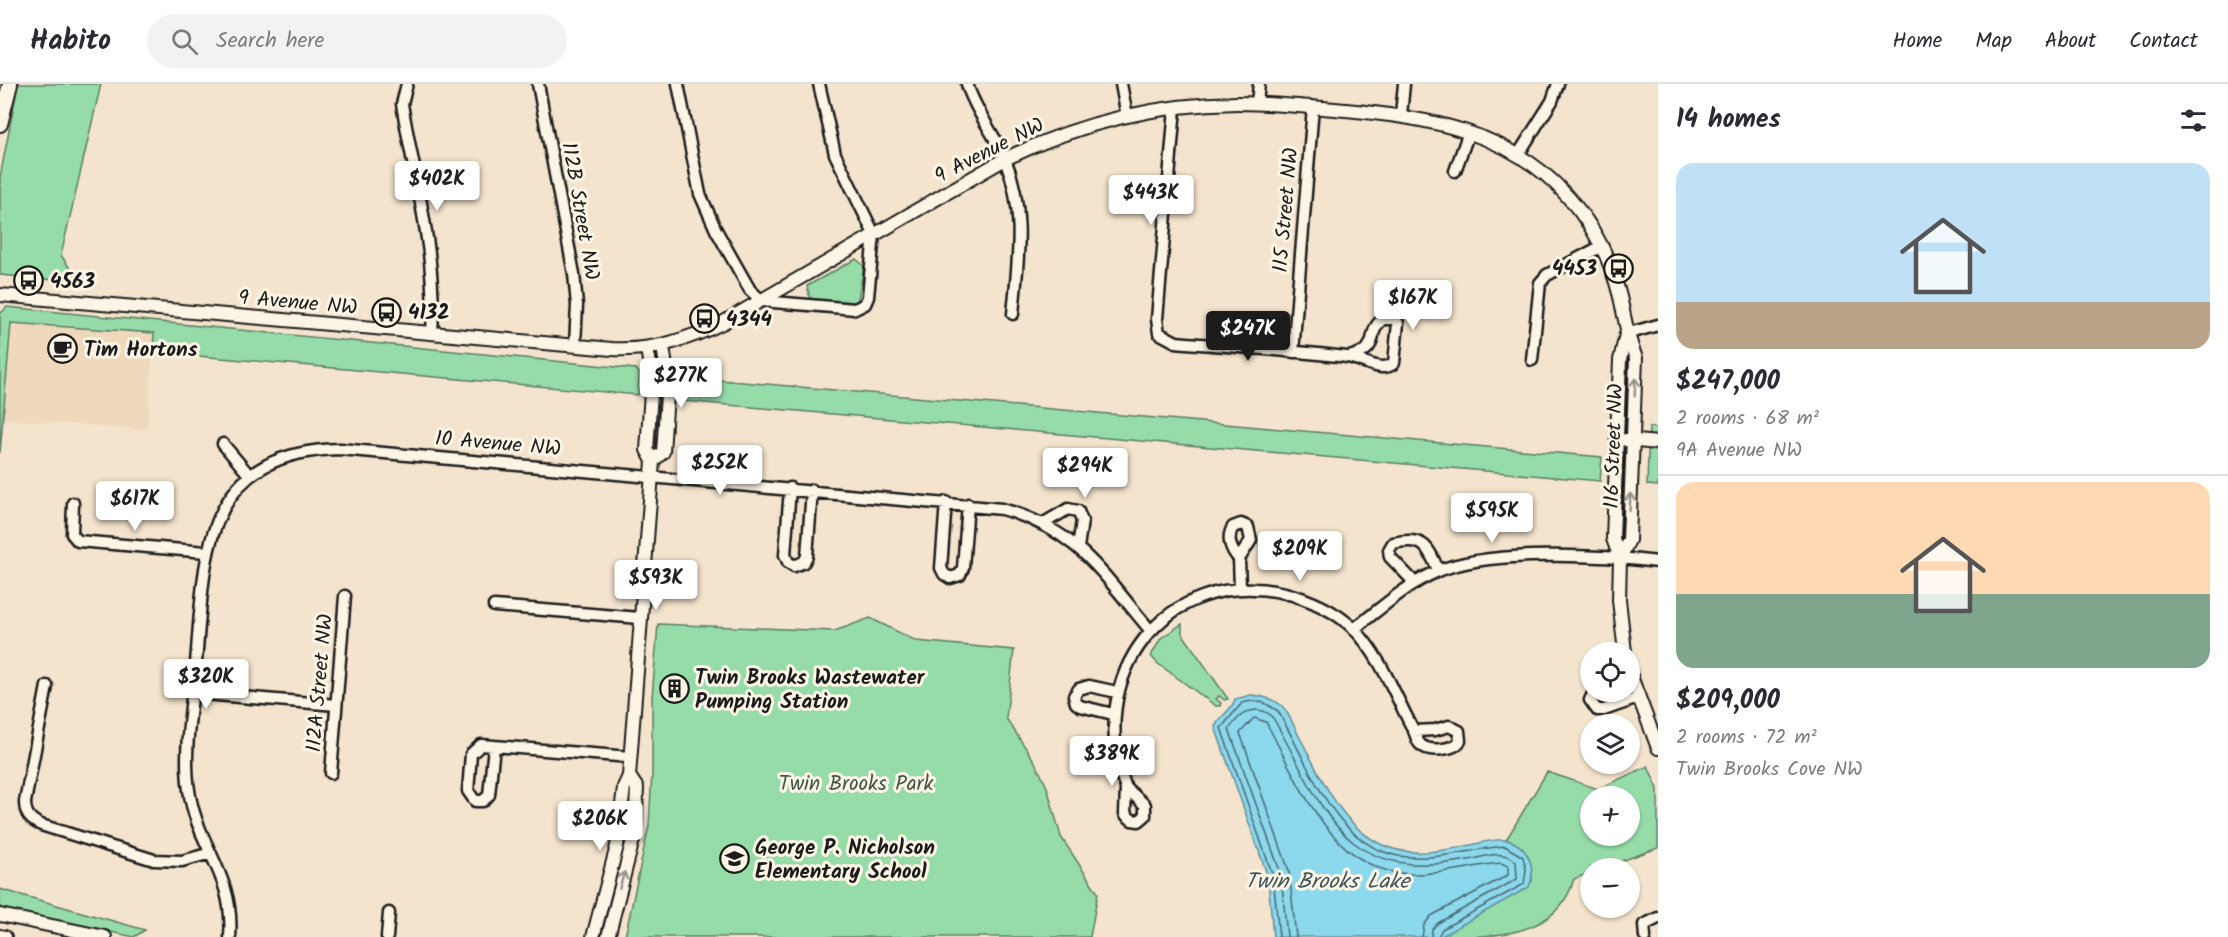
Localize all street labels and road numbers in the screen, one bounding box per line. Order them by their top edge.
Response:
street label: 9 Avenue NW [929,109,1050,193]
street label: 112B Street NW [551,140,608,283]
street label: 115 Street NW [1265,146,1308,274]
street label: 9 Avenue NW [237,282,359,325]
street label: 116 Street NW [1596,383,1633,509]
street label: 10 Avenue NW [433,423,562,466]
street label: 112A Street NW [298,613,343,754]

